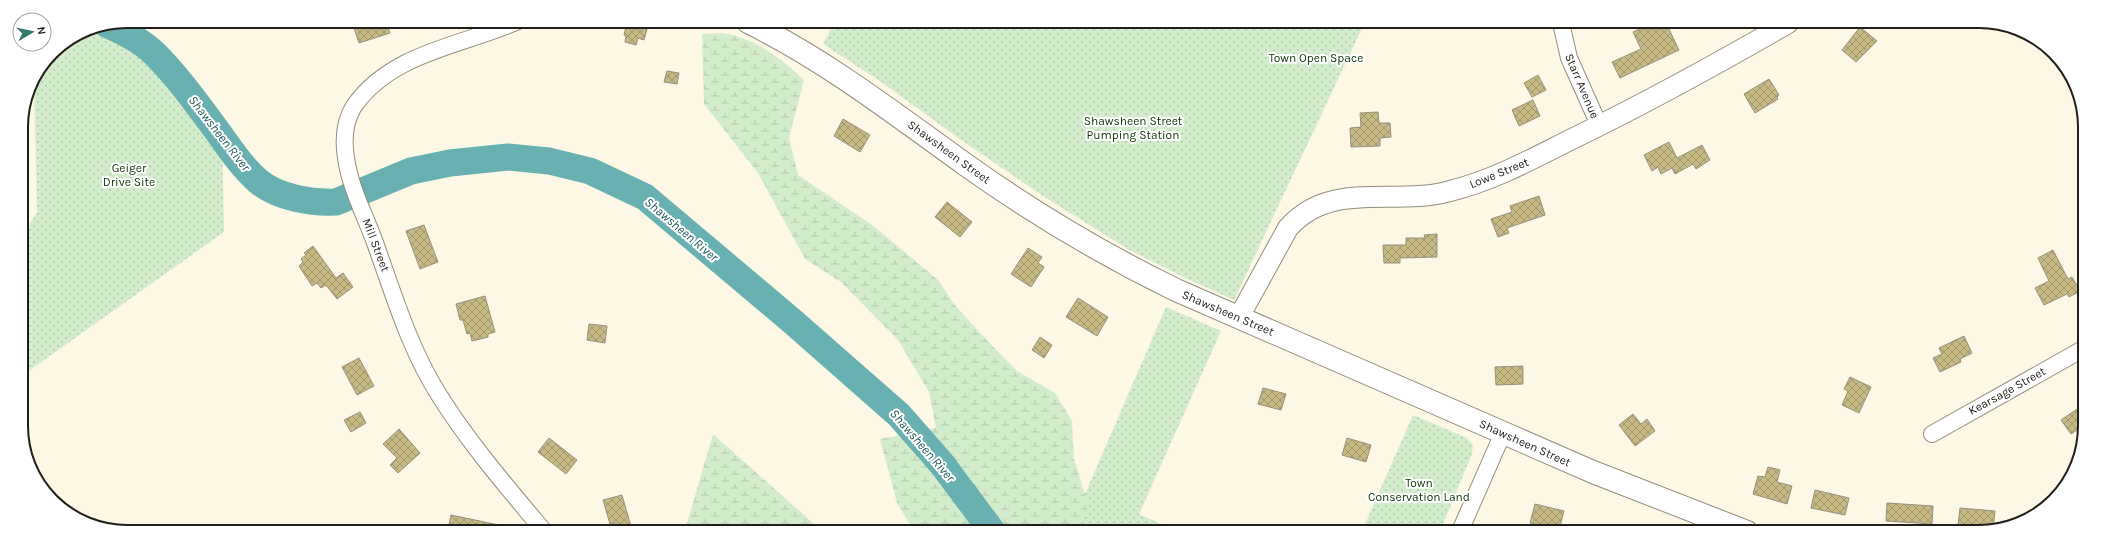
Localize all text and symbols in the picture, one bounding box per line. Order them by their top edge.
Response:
north arrow [12,12,52,52]
text: N [34,26,48,35]
park label: Town Open Space [1269,51,1363,65]
street label: Starr Avenue [1562,51,1602,121]
water label: Shawsheen River [186,93,254,174]
park label: Shawsheen Street Pumping Station [1084,114,1183,142]
street label: Shawsheen Street [905,117,993,187]
street label: Lowe Street [1467,155,1531,191]
park label: Geiger Drive Site [103,161,155,189]
water label: Shawsheen River [642,194,722,265]
street label: Mill Street [359,216,393,274]
street label: Shawsheen Street [1180,287,1277,339]
street label: Kearsage Street [1966,364,2048,418]
water label: Shawsheen River [887,406,959,485]
street label: Shawsheen Street [1477,417,1573,470]
park label: Town Conservation Land [1368,476,1470,504]

